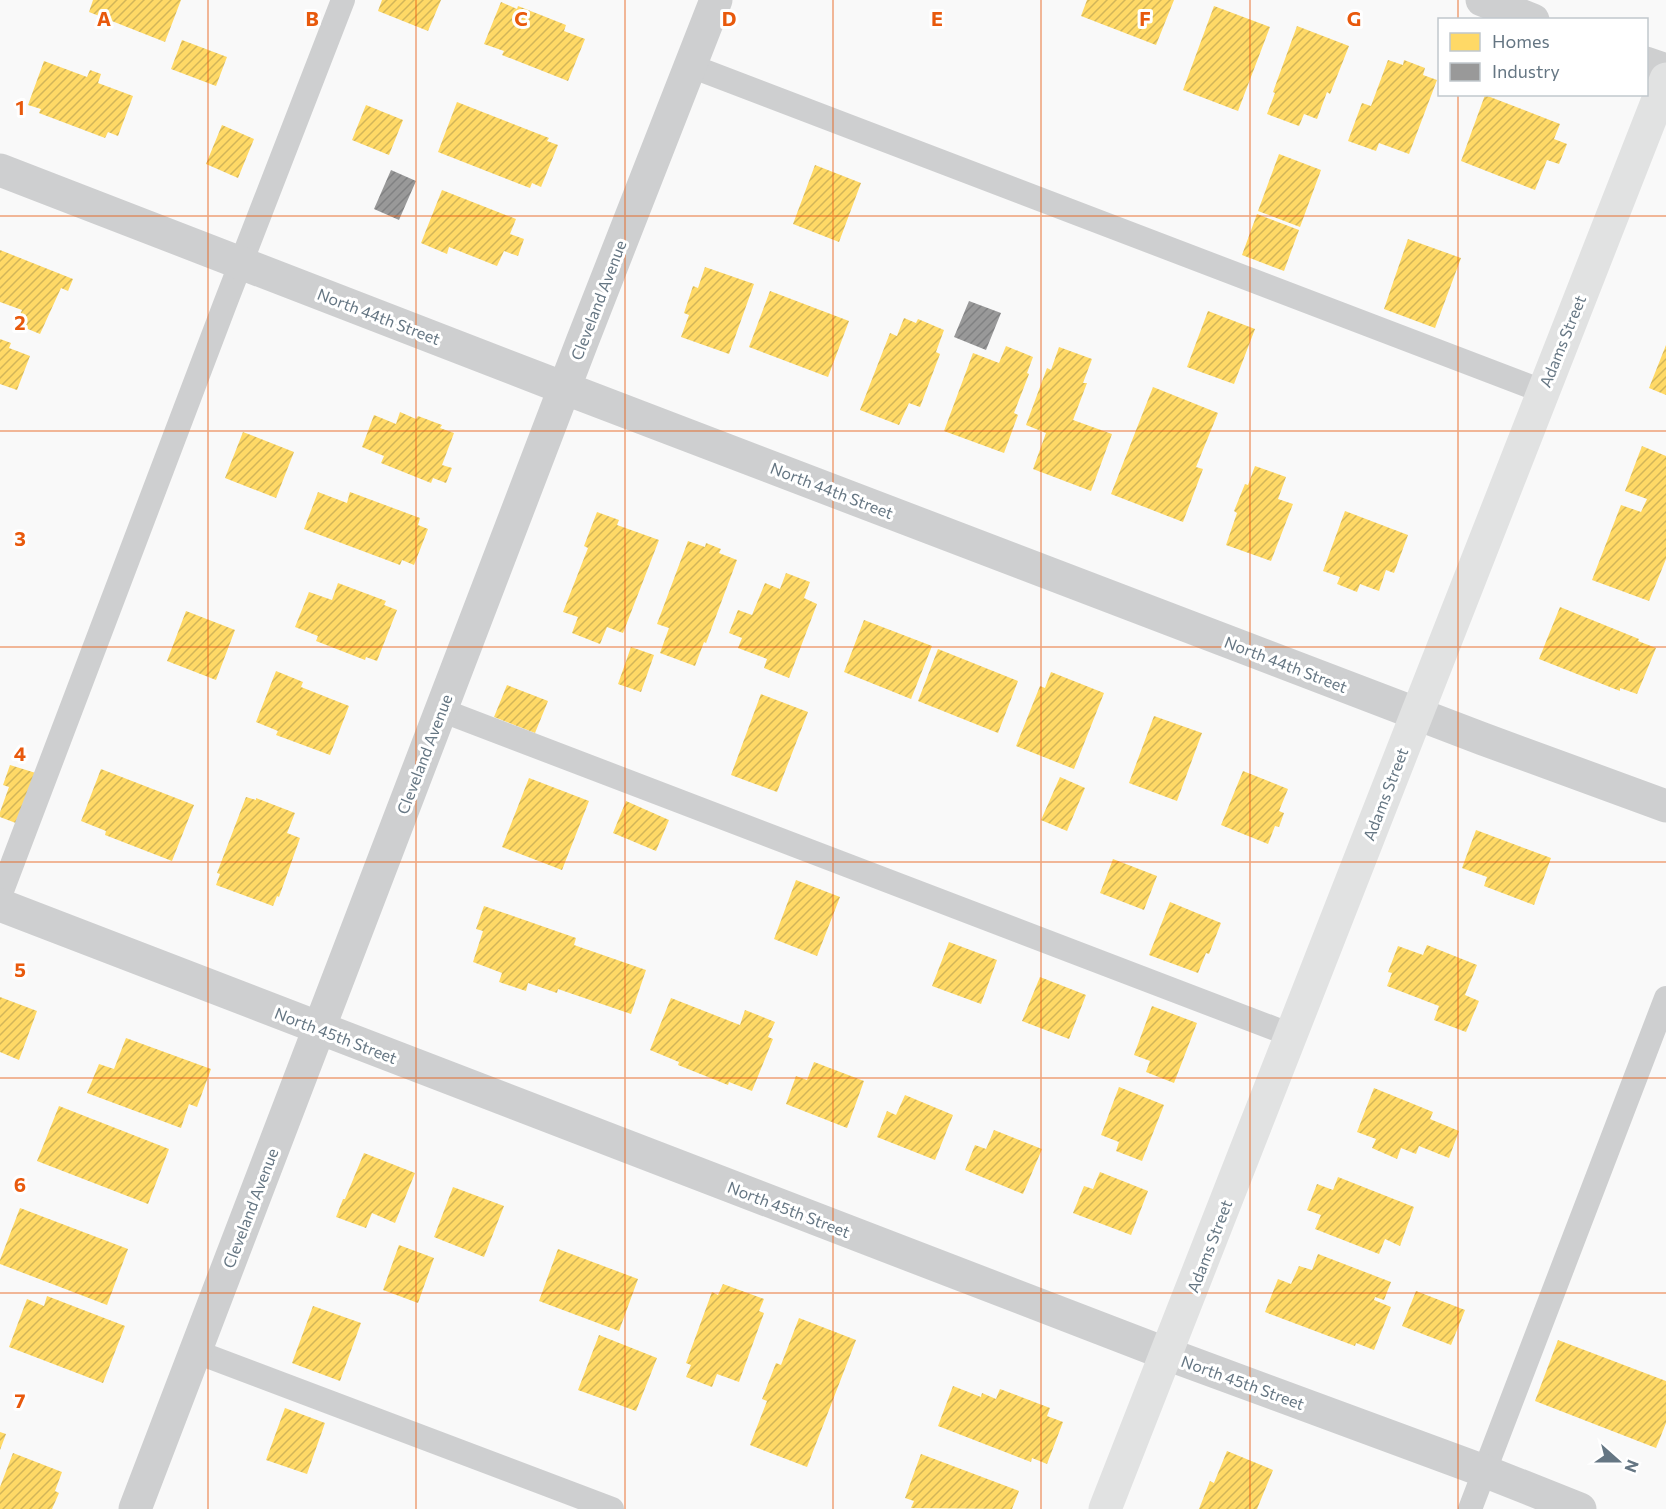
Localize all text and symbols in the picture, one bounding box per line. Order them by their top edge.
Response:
text: A [97,6,111,30]
text: B [305,6,319,30]
text: C [514,6,528,30]
text: D [722,6,736,30]
text: E [931,6,943,30]
text: F [1139,6,1151,30]
text: G [1347,6,1361,30]
legend [1438,18,1648,96]
text: Homes [1492,30,1550,52]
text: Industry [1492,60,1560,82]
text: 1 [15,95,25,119]
street label: Cleveland Avenue [566,237,630,363]
street label: North 44th Street [315,284,444,348]
street label: Adams Street [1535,292,1589,390]
text: 2 [14,310,26,334]
street label: North 44th Street [768,458,897,522]
text: 3 [14,526,26,550]
street label: North 44th Street [1222,632,1351,696]
street label: Cleveland Avenue [392,691,456,817]
text: 4 [14,741,26,765]
street label: Adams Street [1359,745,1412,843]
text: 5 [14,957,26,981]
street label: North 45th Street [272,1003,400,1067]
street label: Cleveland Avenue [218,1145,282,1271]
text: 6 [14,1172,26,1196]
street label: North 45th Street [725,1177,853,1241]
street label: Adams Street [1183,1197,1236,1295]
street label: North 45th Street [1179,1351,1308,1413]
text: 7 [15,1388,26,1412]
north arrow [1588,1431,1648,1491]
text: N [1621,1458,1643,1476]

